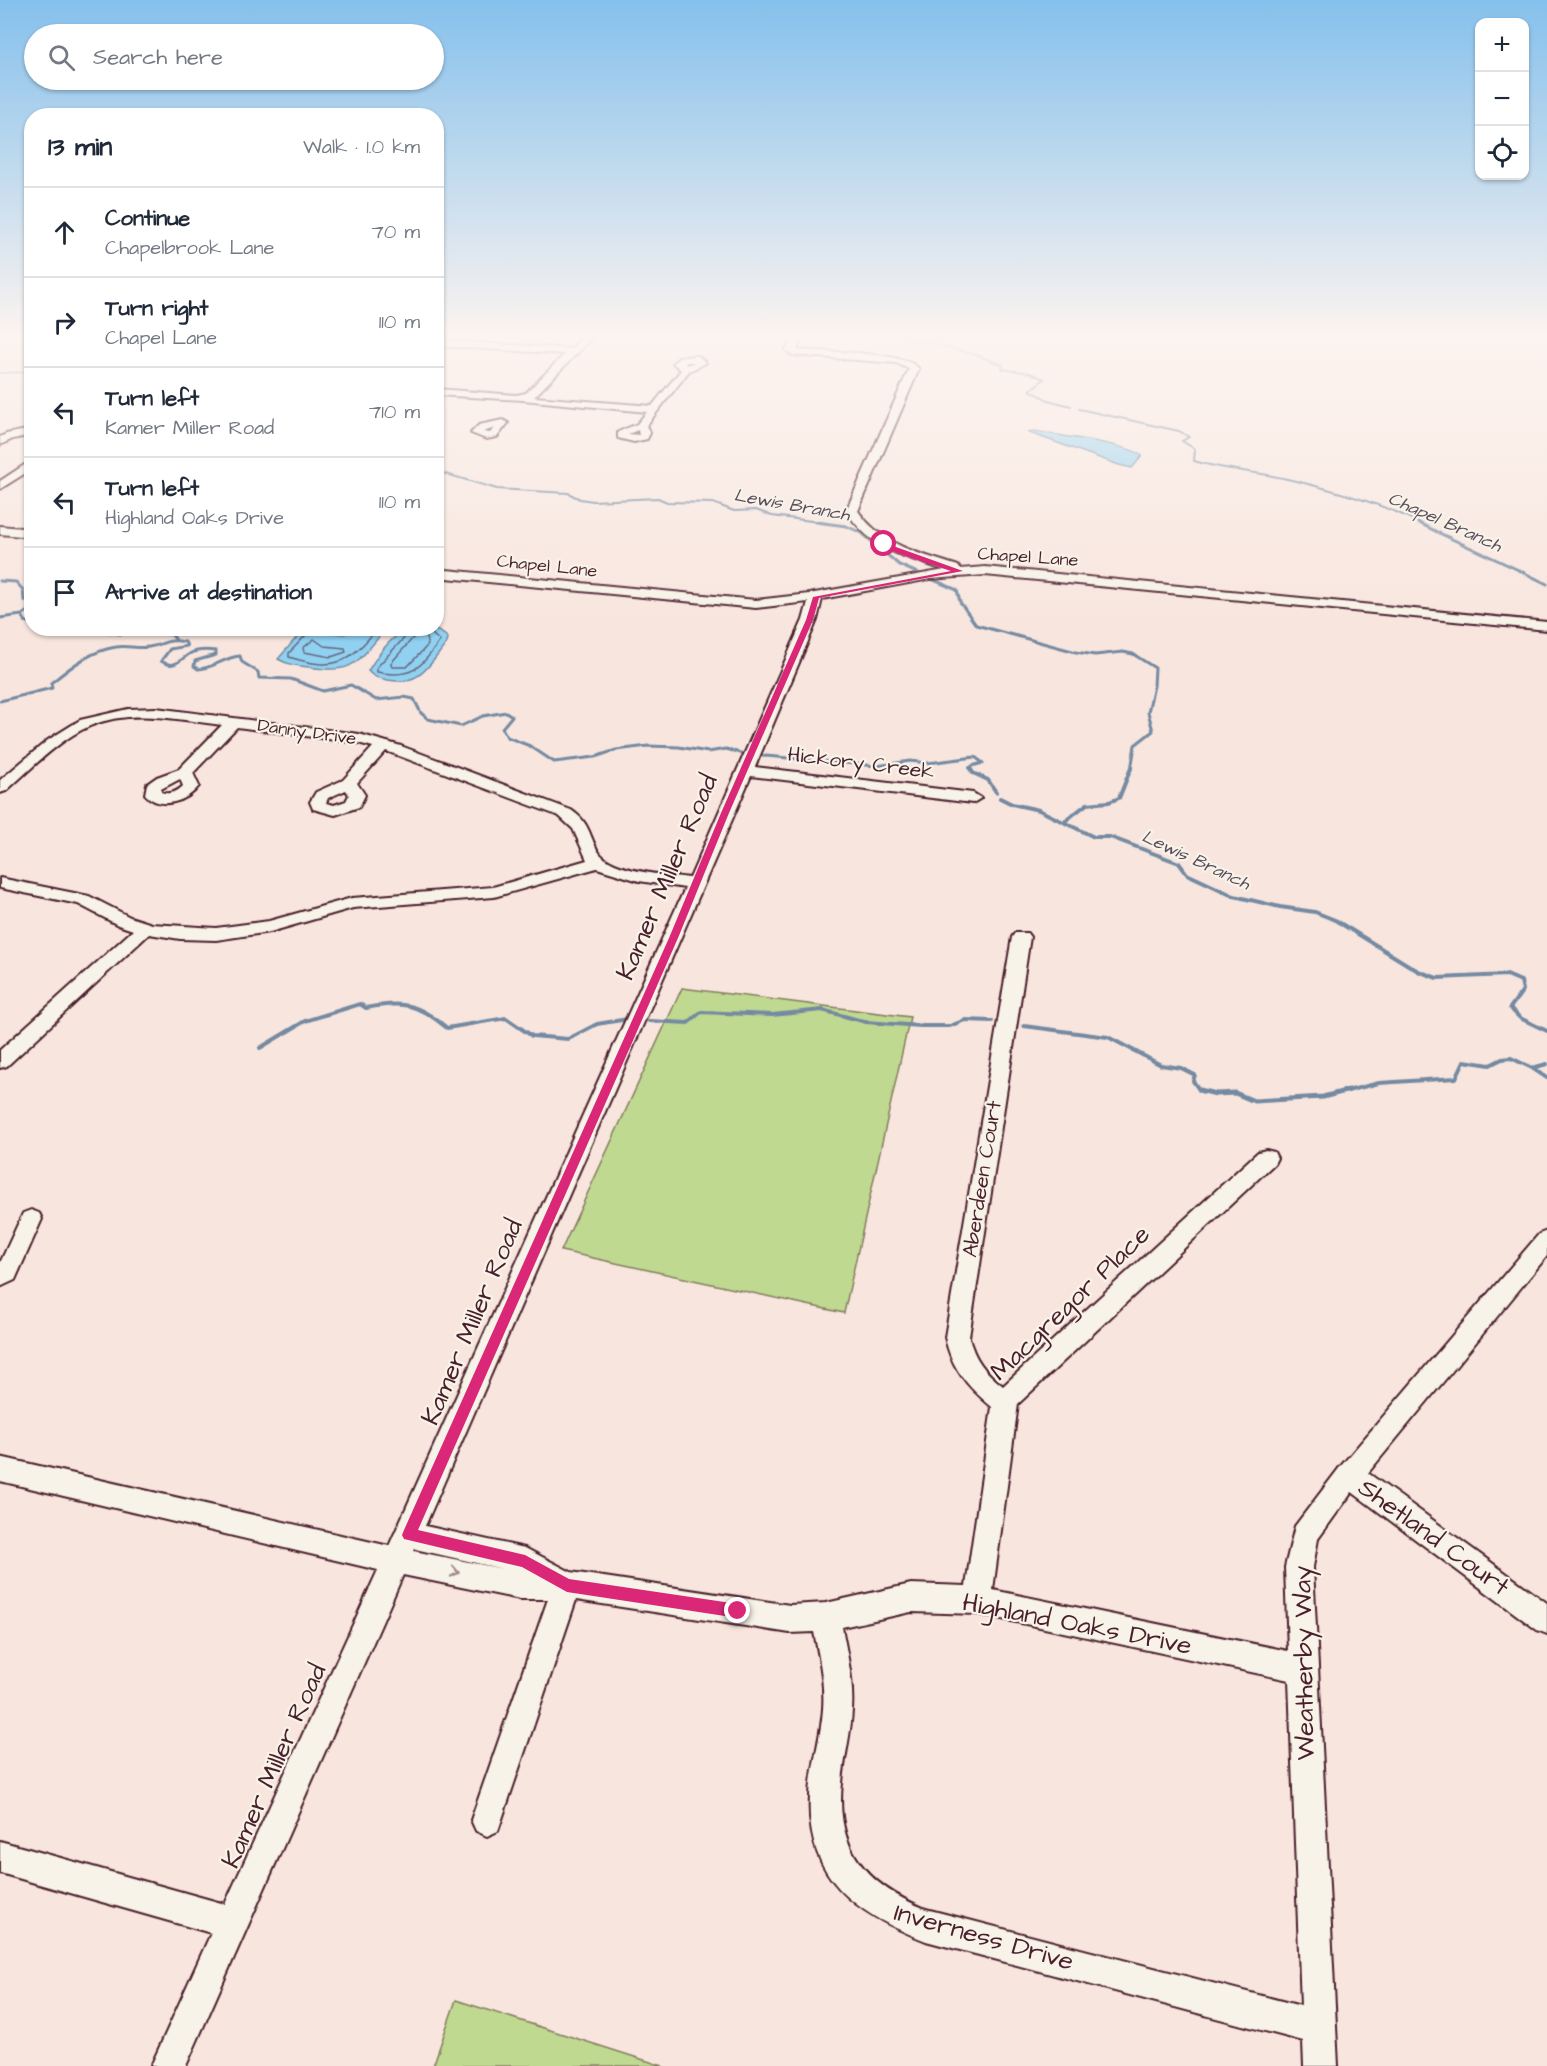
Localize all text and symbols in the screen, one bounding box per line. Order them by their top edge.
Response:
map controls [1475,18,1529,180]
button: + [1475,18,1529,72]
search box [24,24,444,90]
icon: search [45,41,78,74]
text: Search here [93,42,223,73]
button: − [1475,72,1529,126]
button: locate [1475,126,1529,180]
text: 13 min [48,129,112,165]
text: Walk · 1.0 km [303,133,420,161]
text: Continue [105,203,190,234]
icon: ahead [48,216,81,249]
text: 70 m [372,218,420,246]
text: Chapelbrook Lane [105,234,274,262]
text: Turn right [105,293,208,324]
icon: right [48,306,81,339]
text: 110 m [379,308,420,336]
text: Chapel Lane [105,324,217,352]
text: Turn left [105,383,199,414]
icon: left [48,396,81,429]
text: 710 m [369,398,420,426]
text: Kamer Miller Road [105,414,274,442]
text: Turn left [105,473,199,504]
water label: Lewis Branch [732,483,853,528]
icon: left [48,486,81,519]
water label: Chapel Branch [1384,486,1507,559]
text: 110 m [379,488,420,516]
text: Highland Oaks Drive [105,504,284,532]
route start [870,530,896,556]
street label: Chapel Lane [977,541,1079,573]
street label: Chapel Lane [495,548,599,584]
icon: arrive [48,576,81,609]
text: Arrive at destination [105,577,312,608]
street label: Danny Drive [256,713,358,752]
street label: Hickory Creek [786,740,936,788]
street label: Kamer Miller Road [607,769,727,985]
water label: Lewis Branch [1138,824,1255,896]
street label: Aberdeen Court [955,1098,1009,1259]
street label: Kamer Miller Road [412,1214,532,1430]
street label: Macgregor Place [982,1217,1160,1390]
street label: Shetland Court [1351,1470,1518,1605]
one-way arrow [449,1565,459,1578]
street label: Weatherby Way [1284,1565,1326,1761]
street label: Highland Oaks Drive [959,1584,1195,1666]
route end [724,1597,750,1623]
street label: Kamer Miller Road [213,1658,335,1874]
street label: Inverness Drive [890,1894,1078,1980]

